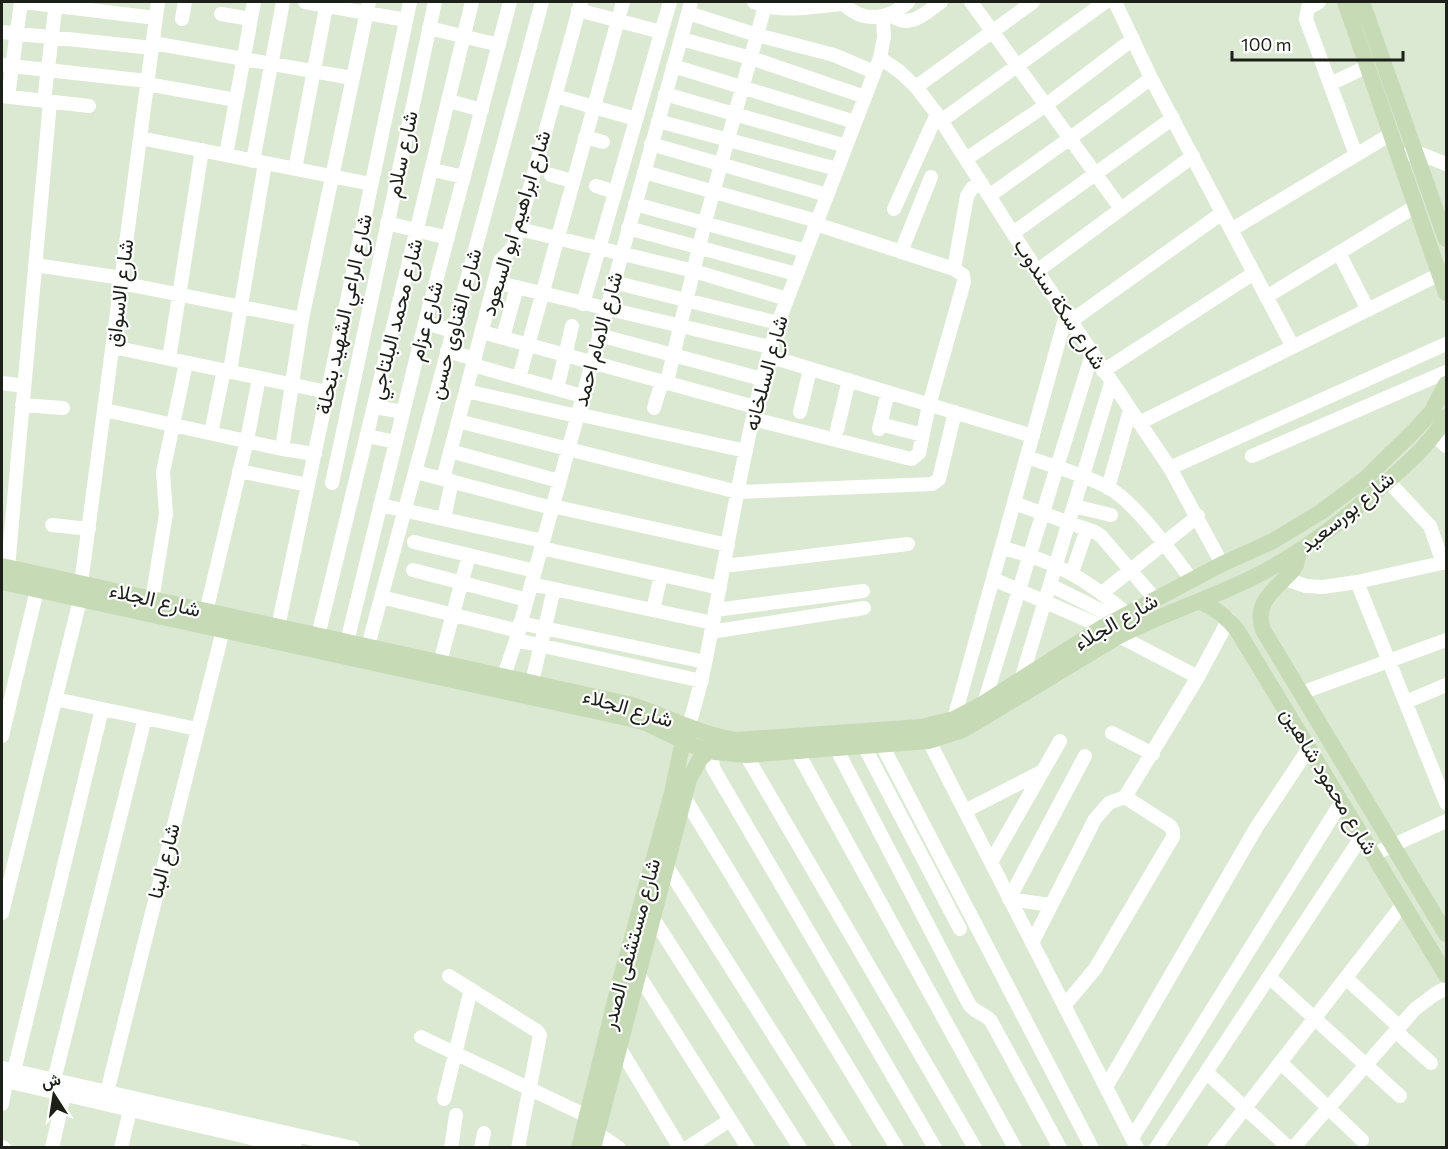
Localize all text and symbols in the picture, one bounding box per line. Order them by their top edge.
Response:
scale bar [1232,24,1403,62]
text: 100 m [1241,33,1291,55]
street label: شارع سلام [379,108,425,200]
street label: شارع ابراهيم ابو السعود [474,127,558,319]
street label: شارع الراعي الشهيد بنحلة [309,211,382,417]
street label: شارع سكة سندوب [1007,233,1113,375]
street label: شارع محمد البلتاجي [362,236,432,403]
street label: شارع الاسواق [99,238,141,348]
street label: شارع القناوى حسن [421,245,489,403]
street label: شارع الامام احمد [567,269,629,409]
street label: شارع عزام [402,278,450,364]
street label: شارع السلخانه [737,312,795,434]
street label: شارع بورسعيد [1294,465,1400,559]
street label: شارع الجلاء [107,576,203,624]
street label: شارع الجلاء [1069,587,1163,657]
street label: شارع الجلاء [580,682,676,734]
street label: شارع محمود شاهين [1274,702,1384,860]
street label: شارع البنا [141,820,187,902]
street label: شارع مستشفى الصدر [594,855,667,1034]
north arrow [24,1065,84,1125]
text: ش [39,1069,62,1092]

